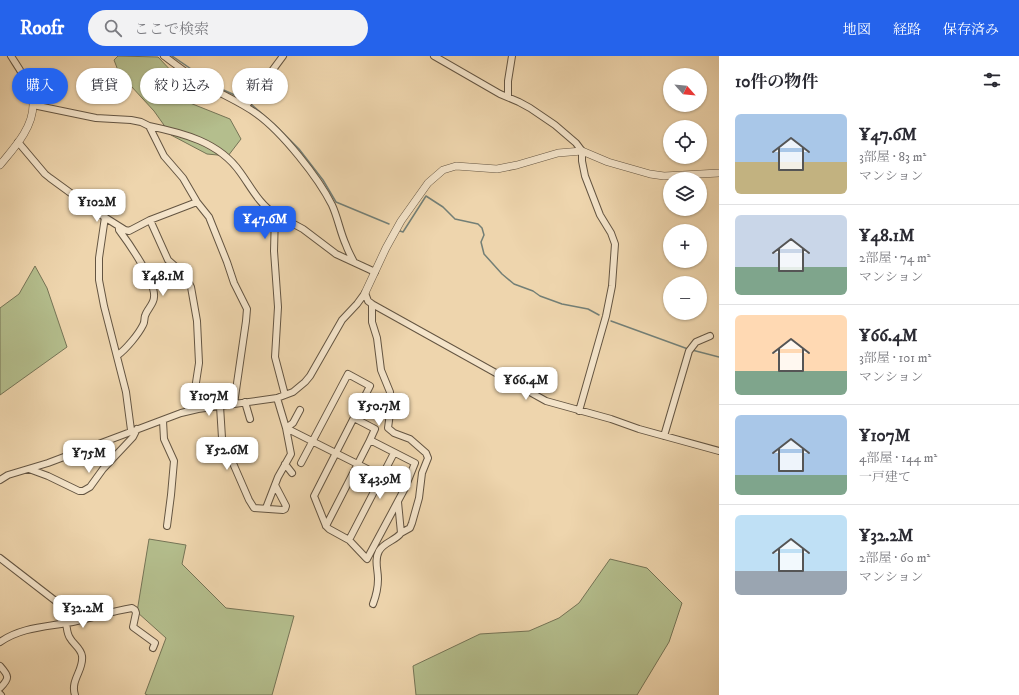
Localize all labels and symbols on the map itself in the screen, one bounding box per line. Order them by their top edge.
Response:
north arrow [663,68,707,112]
pin: ¥102M [69,189,125,223]
pin: ¥47.6M [232,206,298,240]
pin: ¥48.1M [130,263,196,297]
pin: ¥66.4M [493,367,559,401]
pin: ¥107M [181,383,237,417]
pin: ¥50.7M [346,393,412,427]
pin: ¥52.6M [194,437,260,471]
pin: ¥75M [65,440,113,474]
pin: ¥43.9M [347,466,413,500]
pin: ¥32.2M [50,595,116,629]

